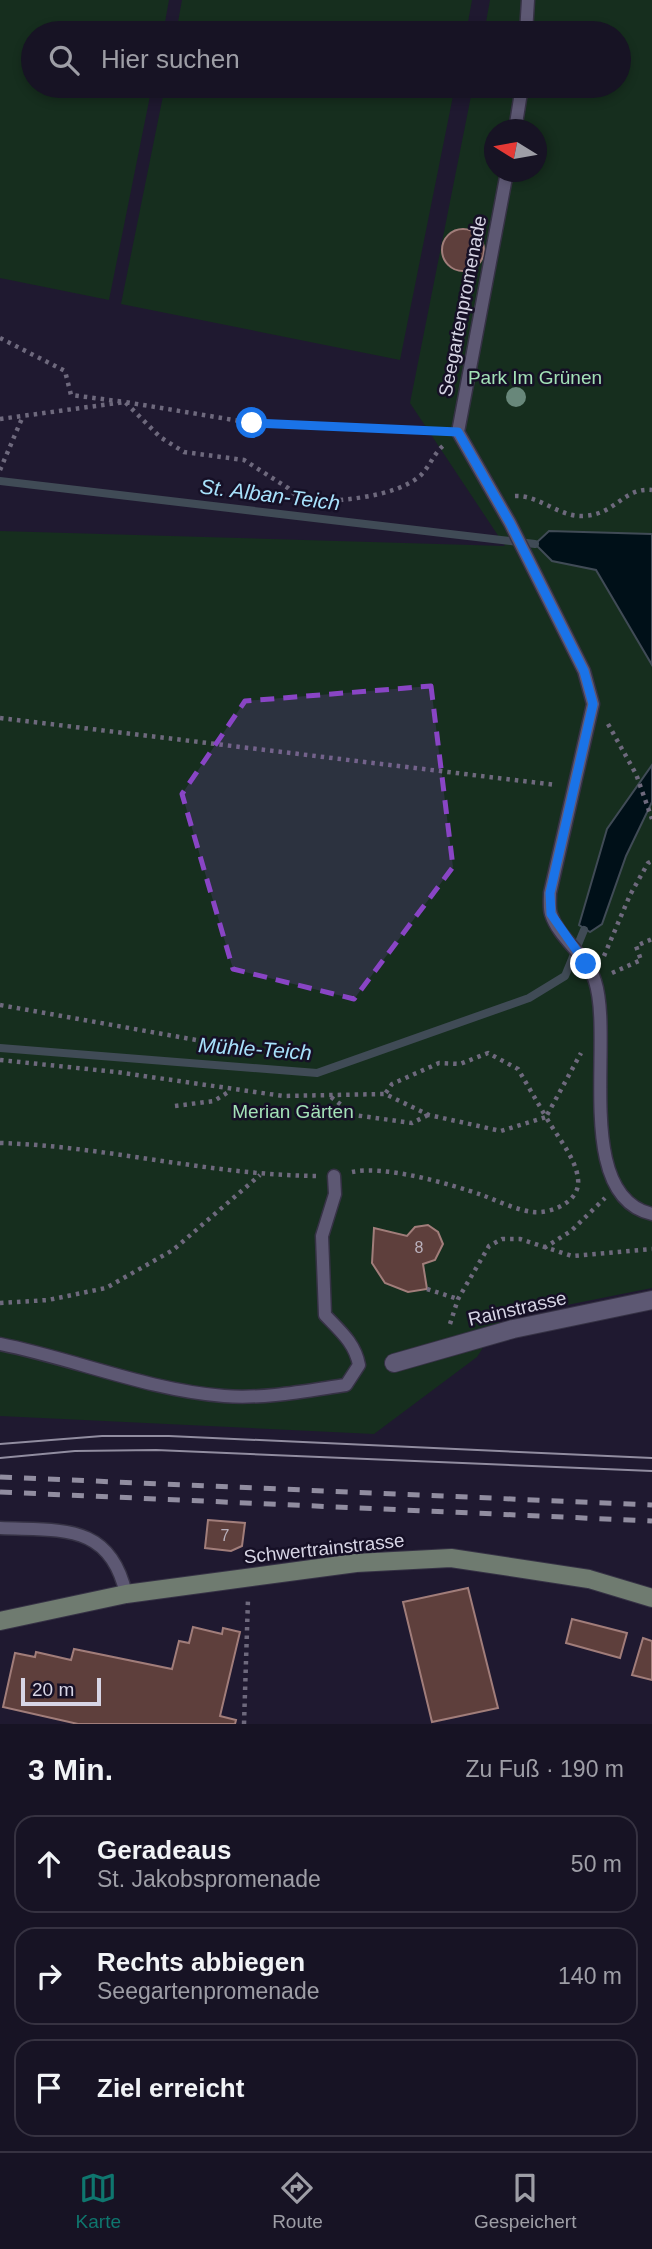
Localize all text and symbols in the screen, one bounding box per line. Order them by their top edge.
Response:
search box [21,21,631,98]
icon: search [45,41,83,79]
text: Hier suchen [101,44,240,74]
north arrow [484,119,547,182]
street label: Seegartenpromenade [435,214,490,398]
park label: Park Im Grünen [468,367,602,388]
route start [236,407,267,438]
water label: St. Alban-Teich [199,475,341,515]
route end [570,948,601,979]
water label: Mühle-Teich [198,1033,313,1064]
park label: Merian Gärten [232,1101,354,1122]
house number: 8 [415,1239,424,1256]
street label: Rainstrasse [466,1287,568,1330]
house number: 7 [221,1527,230,1544]
street label: Schwertrainstrasse [243,1530,405,1567]
scale bar [21,1675,102,1707]
text: 20 m [32,1679,74,1700]
text: 3 Min. [28,1753,113,1786]
text: Zu Fuß · 190 m [466,1756,624,1782]
text: Geradeaus [97,1835,231,1865]
icon: ahead [30,1845,68,1883]
text: 50 m [571,1851,622,1877]
text: St. Jakobspromenade [97,1866,321,1892]
text: Rechts abbiegen [97,1947,305,1977]
icon: right [30,1957,68,1995]
text: 140 m [558,1963,622,1989]
text: Seegartenpromenade [97,1978,320,2004]
icon: arrive [30,2069,68,2107]
text: Ziel erreicht [97,2073,244,2103]
tab: Karte [76,2169,121,2233]
tab: Route [272,2169,323,2233]
tab: Gespeichert [474,2169,576,2233]

